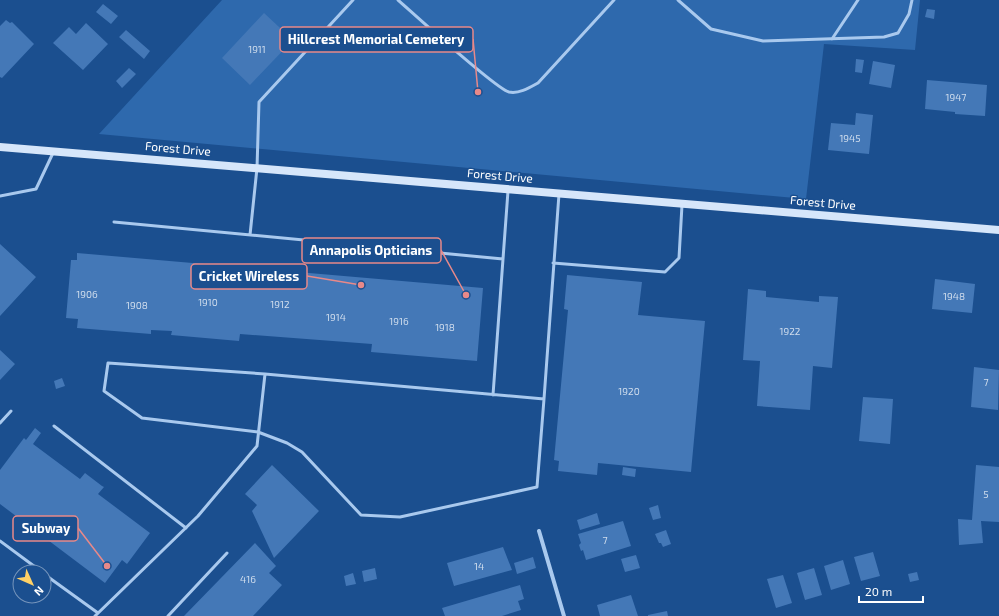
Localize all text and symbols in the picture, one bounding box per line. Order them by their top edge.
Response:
callout: Hillcrest Memorial Cemetery [280,27,473,52]
text: Hillcrest Memorial Cemetery [288,31,465,47]
house number: 1911 [248,43,266,55]
house number: 1947 [946,91,966,103]
house number: 1945 [839,132,861,144]
street label: Forest Drive [145,138,212,158]
street label: Forest Drive [467,165,534,185]
street label: Forest Drive [790,192,857,212]
callout: Annapolis Opticians [302,238,441,263]
text: Annapolis Opticians [310,242,432,258]
callout: Cricket Wireless [191,264,307,289]
text: Cricket Wireless [199,268,299,284]
house number: 1906 [76,288,98,300]
house number: 1948 [943,290,965,302]
house number: 1910 [198,296,218,308]
house number: 1912 [270,298,290,310]
house number: 1908 [126,299,148,311]
house number: 1914 [326,311,346,323]
house number: 1916 [389,315,409,327]
house number: 1918 [435,321,455,333]
house number: 1922 [780,325,801,337]
house number: 7 [983,376,989,388]
house number: 1920 [618,385,640,397]
house number: 5 [983,488,989,500]
callout: Subway [13,516,78,541]
text: Subway [22,520,71,536]
house number: 7 [602,534,608,546]
house number: 14 [474,560,484,572]
north arrow [12,564,52,604]
house number: 416 [240,573,256,585]
scale bar [859,578,923,604]
text: N [32,584,47,599]
text: 20 m [865,584,892,598]

